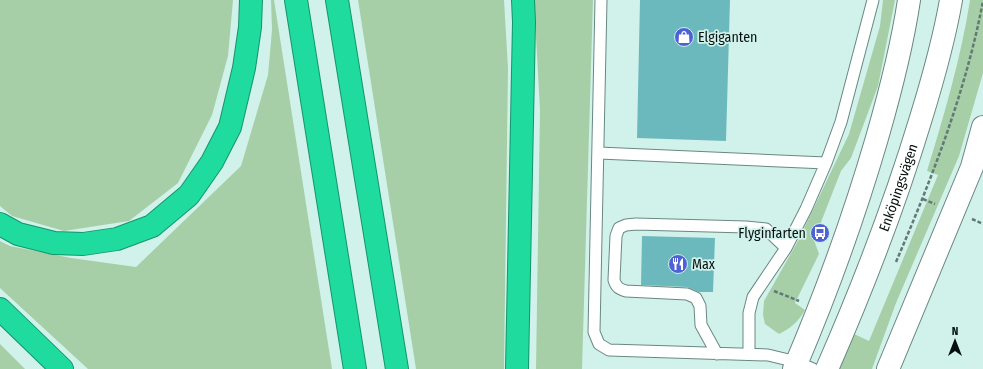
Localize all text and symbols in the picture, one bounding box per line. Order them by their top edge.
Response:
shop icon: Elgiganten [673,26,695,48]
place label: Elgiganten [698,29,758,46]
street label: Enköpingsvägen [876,142,921,234]
bus stop icon: Flyginfarten [809,222,831,244]
place label: Flyginfarten [738,225,806,242]
restaurant icon: Max [667,253,689,275]
place label: Max [692,256,716,273]
north arrow [935,321,975,361]
text: N [952,325,958,338]

